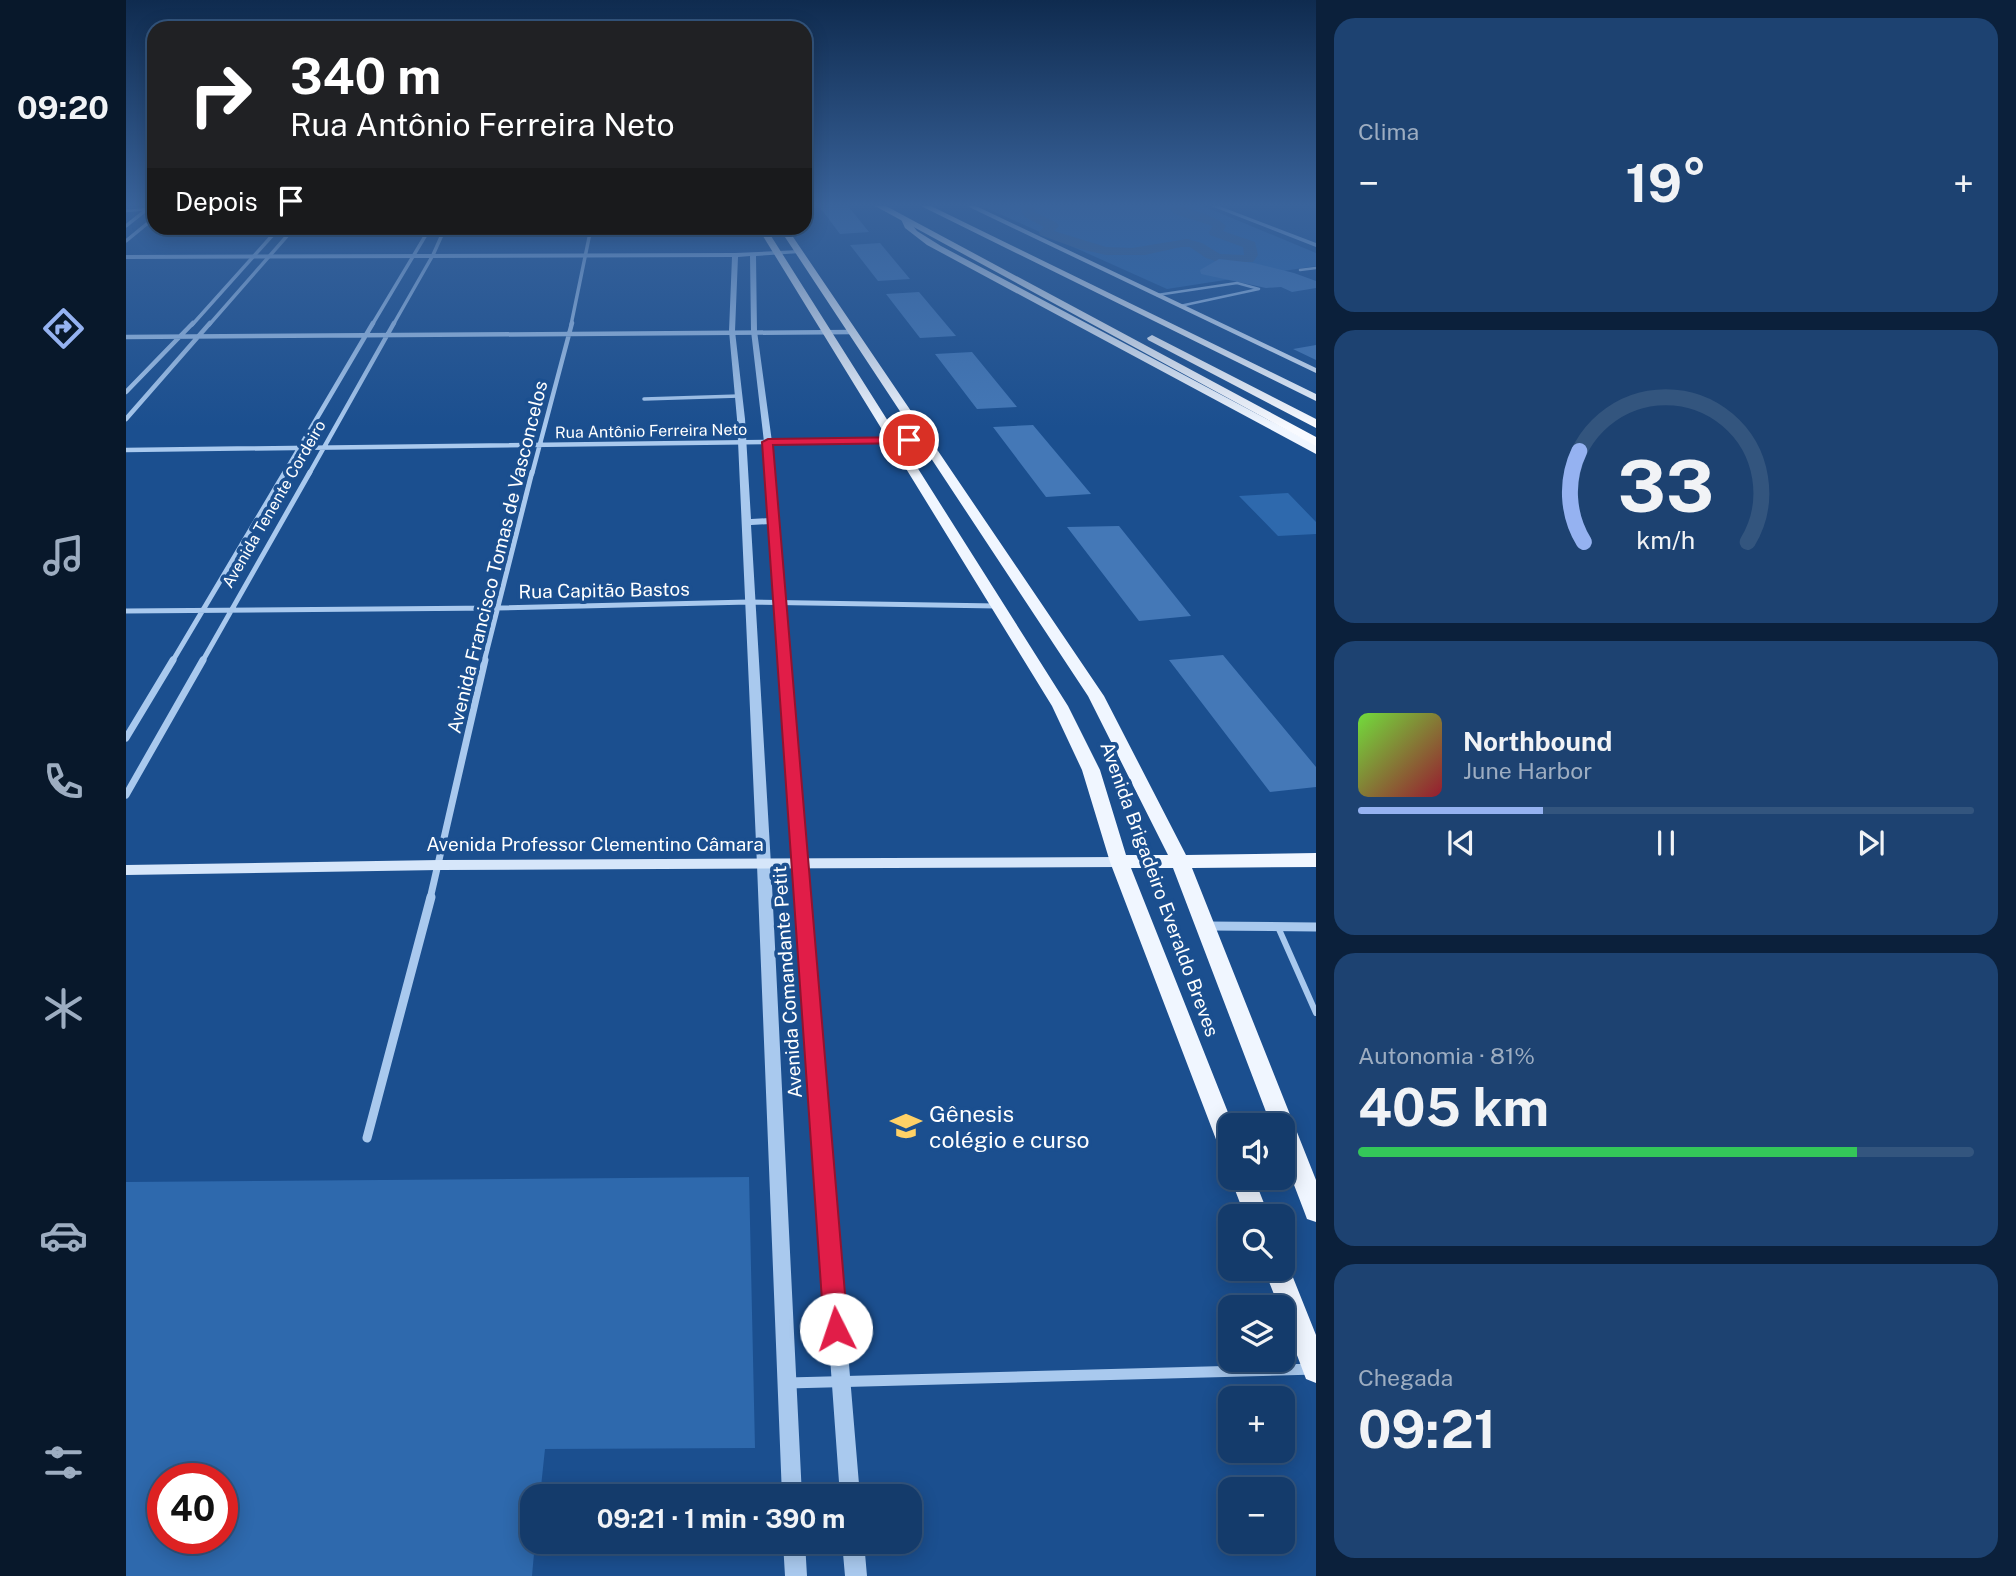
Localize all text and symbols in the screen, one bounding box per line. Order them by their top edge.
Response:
text: 340 m [290,47,441,105]
icon: right [175,49,266,140]
text: 09:20 [17,89,109,126]
text: Rua Antônio Ferreira Neto [290,106,675,143]
text: Clima [1358,118,1419,145]
text: 19° [1625,153,1707,214]
text: − [1358,161,1379,206]
text: + [1953,161,1974,206]
icon: arrive [272,182,310,220]
text: Depois [175,186,258,217]
icon: directions [39,304,88,353]
street label: Avenida Francisco Tomas de Vasconcelos [442,378,552,736]
pin [879,410,939,470]
street label: Avenida Tenente Cordeiro [218,417,330,591]
street label: Rua Antônio Ferreira Neto [555,420,747,442]
icon: arrive [890,421,928,459]
text: 33 [1618,444,1714,529]
text: km/h [1637,525,1695,555]
icon: music [39,531,88,580]
street label: Rua Capitão Bastos [518,578,690,602]
text: Northbound [1463,726,1612,757]
street label: Avenida Brigadeiro Everaldo Breves [1096,738,1224,1040]
icon: phone [39,757,88,806]
text: June Harbor [1463,757,1592,784]
icon: previous [1442,824,1480,862]
icon: pause [1647,824,1685,862]
icon: next [1852,824,1890,862]
street label: Avenida Professor Clementino Câmara [426,833,764,855]
street label: Avenida Comandante Petit [768,865,806,1099]
icon: climate [39,984,88,1033]
text: Autonomia · 81% [1358,1042,1535,1069]
text: 405 km [1358,1077,1549,1138]
place label: Gênesis colégio e curso [929,1100,1090,1153]
school or university icon: Gênesis colégio e curso [889,1109,923,1143]
map controls [1218,1113,1295,1554]
button: sound [1218,1113,1295,1190]
button: search [1218,1204,1295,1281]
icon: car [39,1211,88,1260]
position arrow [799,1292,873,1366]
button: layers [1218,1295,1295,1372]
text: Chegada [1358,1364,1453,1391]
button: + [1218,1386,1295,1463]
text: 09:21 [1358,1399,1496,1460]
icon: filters [39,1438,88,1487]
speed limit sign: 40 [147,1463,238,1554]
button: − [1218,1477,1295,1554]
text: 09:21 · 1 min · 390 m [597,1503,845,1534]

